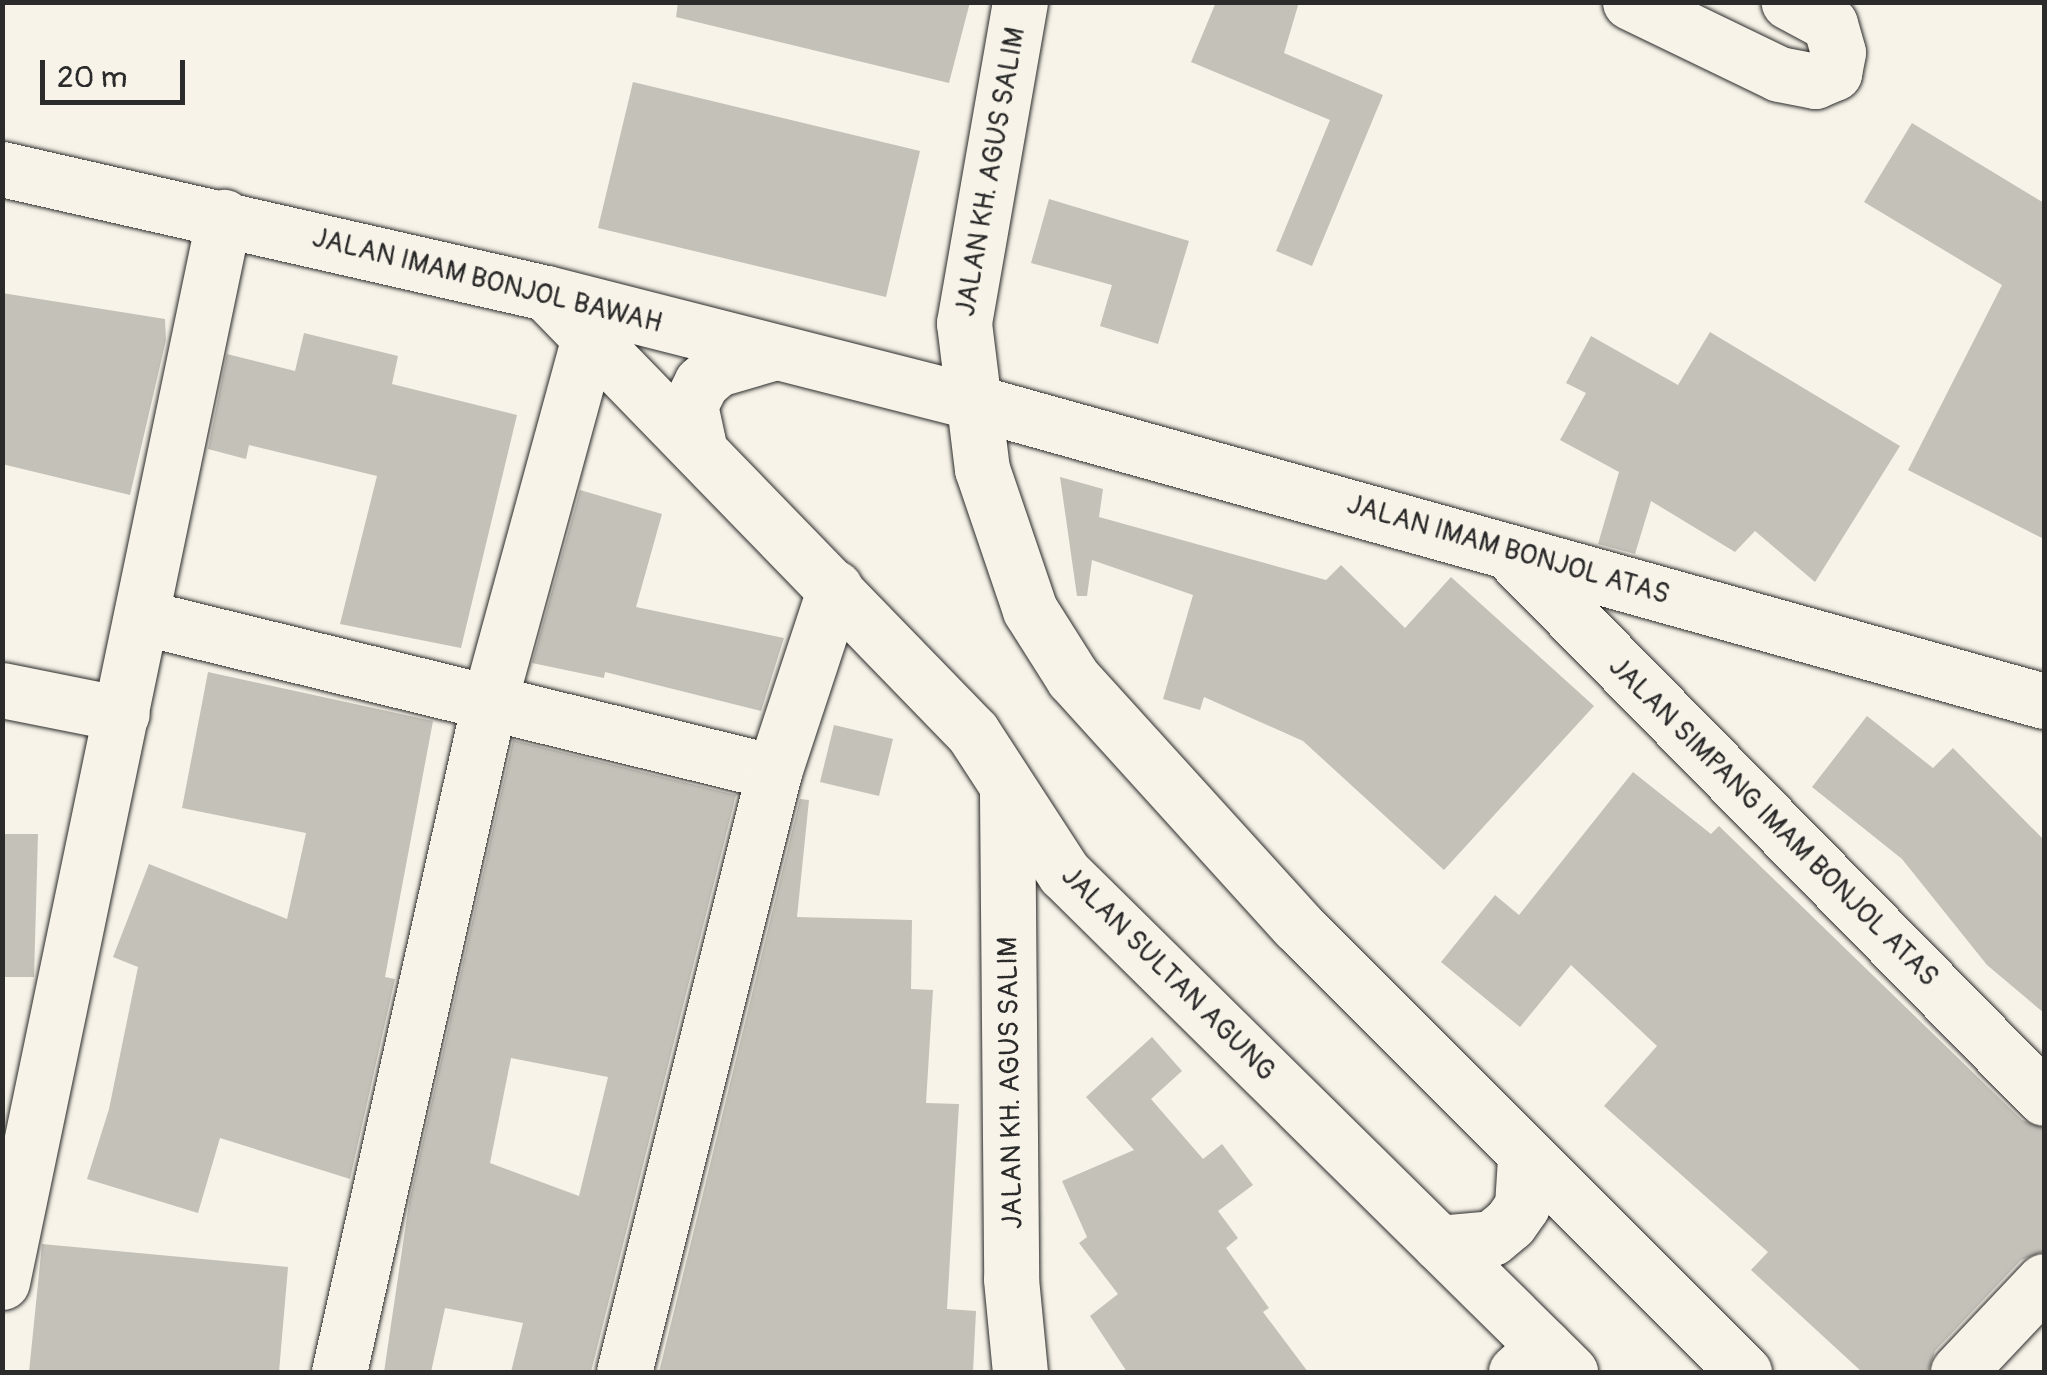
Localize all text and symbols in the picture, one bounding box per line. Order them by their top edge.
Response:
street label: JALAN KH. AGUS SALIM [949,25,1033,319]
scale bar [45,40,190,102]
text: 20 m [57,59,127,96]
street label: JALAN IMAM BONJOL BAWAH [309,221,665,341]
street label: JALAN IMAM BONJOL ATAS [1343,488,1673,612]
street label: JALAN SIMPANG IMAM BONJOL ATAS [1601,650,1945,994]
street label: JALAN SULTAN AGUNG [1054,860,1282,1088]
street label: JALAN KH. AGUS SALIM [992,936,1030,1230]

